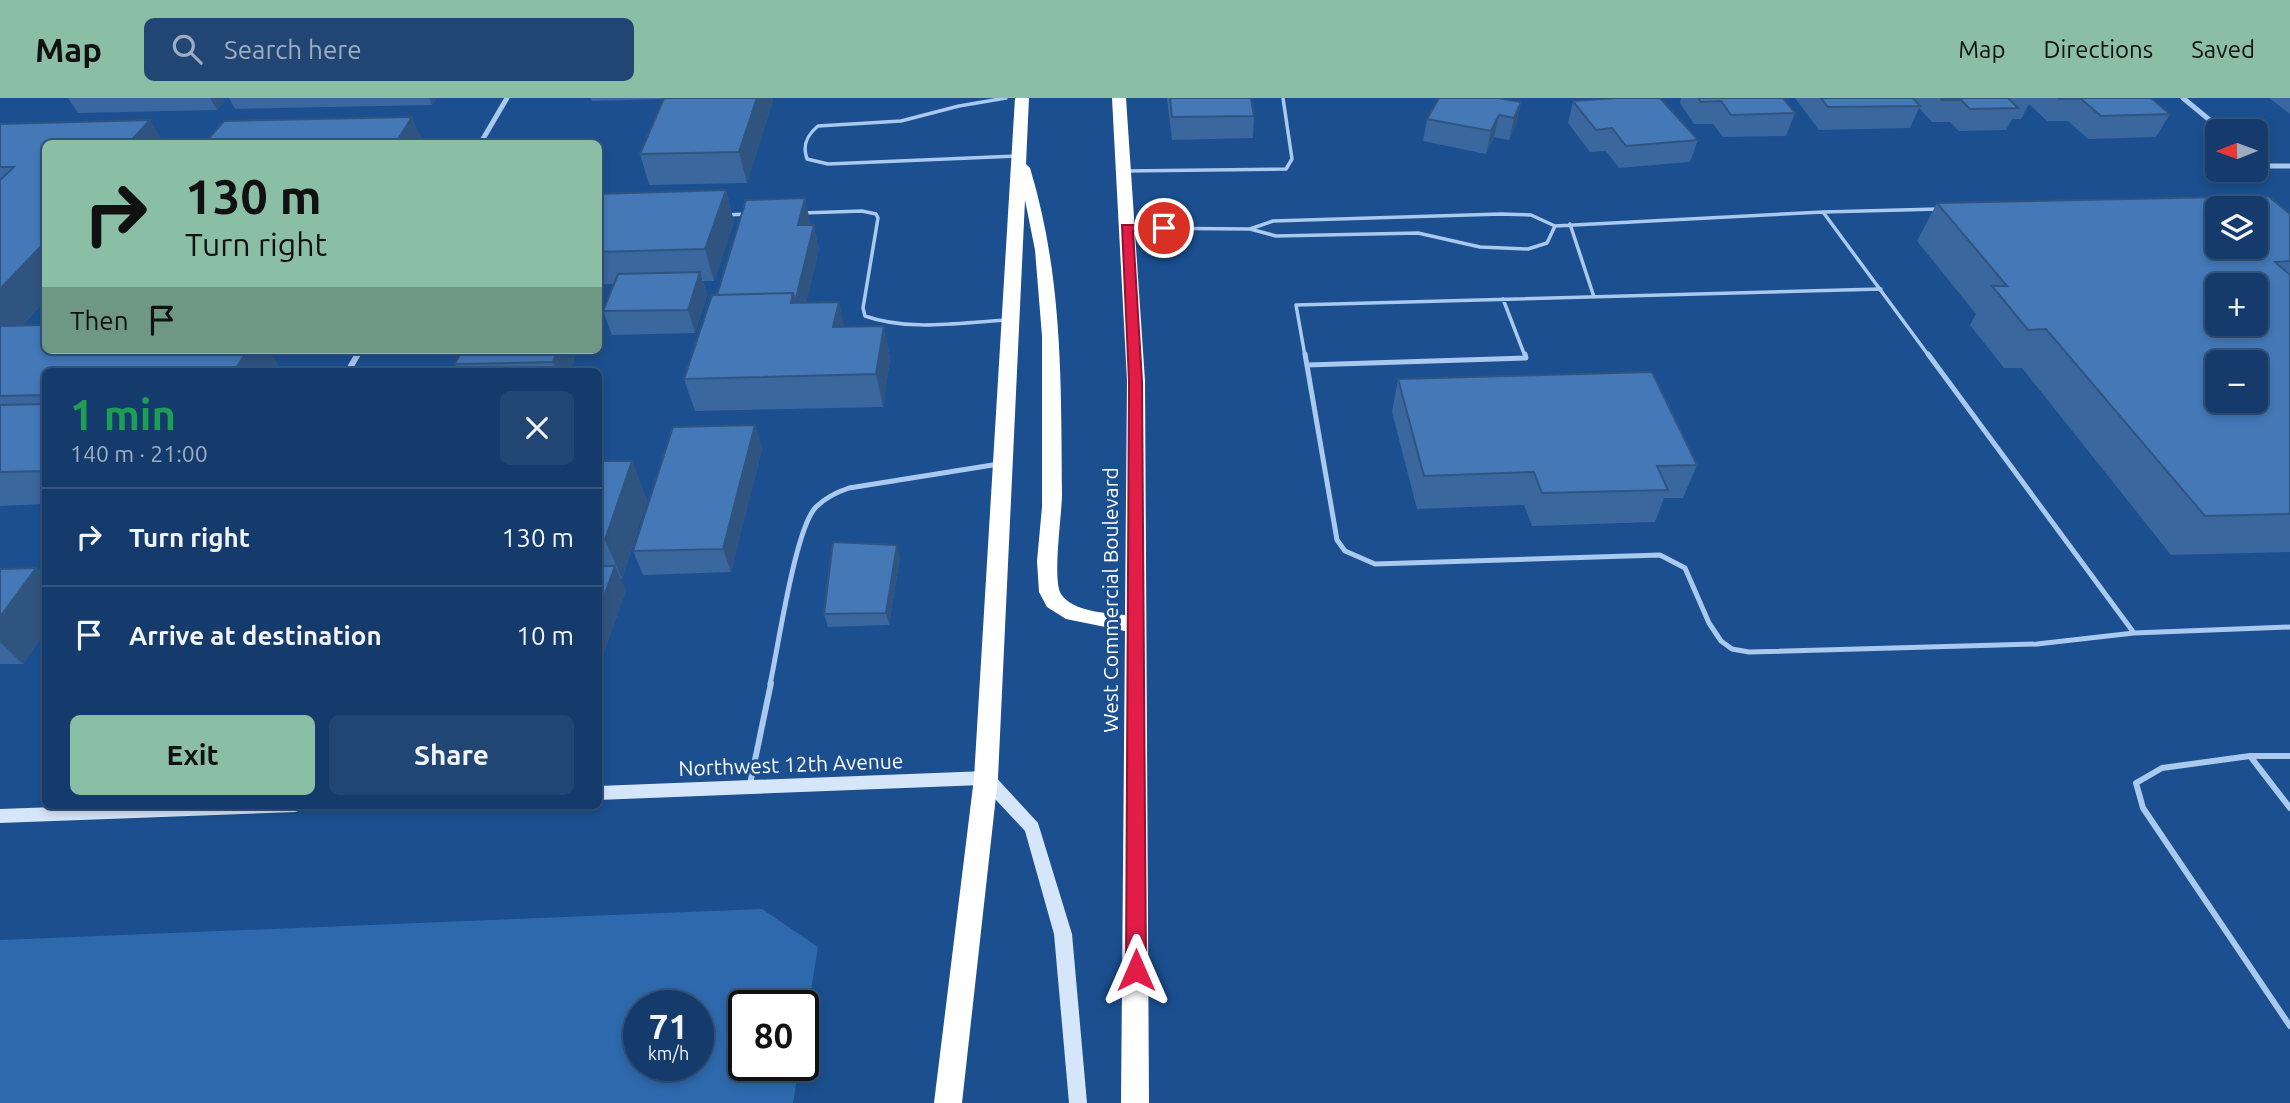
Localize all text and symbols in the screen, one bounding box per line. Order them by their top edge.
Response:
search box [144,18,634,81]
icon: search [168,30,206,68]
text: Map [35,31,102,68]
text: Search here [224,35,362,64]
text: Map [1958,36,2005,63]
text: Directions [2043,36,2153,63]
text: Saved [2191,36,2255,63]
north arrow [2205,119,2268,182]
map controls [2205,119,2268,413]
icon: right [70,168,161,259]
text: 130 m [185,168,322,223]
button: layers [2205,196,2268,259]
pin [1134,198,1194,258]
icon: arrive [1145,209,1183,247]
text: Turn right [185,226,327,262]
button: + [2205,273,2268,336]
icon: arrive [143,301,181,339]
text: Then [70,306,129,335]
button: − [2205,350,2268,413]
text: 1 min [70,391,176,438]
button: close [500,391,574,465]
text: 140 m · 21:00 [70,441,208,466]
street label: West Commercial Boulevard [1098,467,1122,733]
icon: right [70,518,108,556]
text: Turn right [129,523,250,552]
text: 130 m [502,523,574,552]
icon: arrive [70,616,108,654]
text: Arrive at destination [129,621,382,650]
text: 10 m [516,621,574,650]
button: Exit [70,715,315,795]
button: Share [329,715,574,795]
street label: Northwest 12th Avenue [678,748,904,780]
position arrow [1099,933,1173,1007]
speed limit sign: 80 [728,990,819,1081]
text: 71 [649,1006,688,1046]
text: km/h [648,1043,689,1063]

